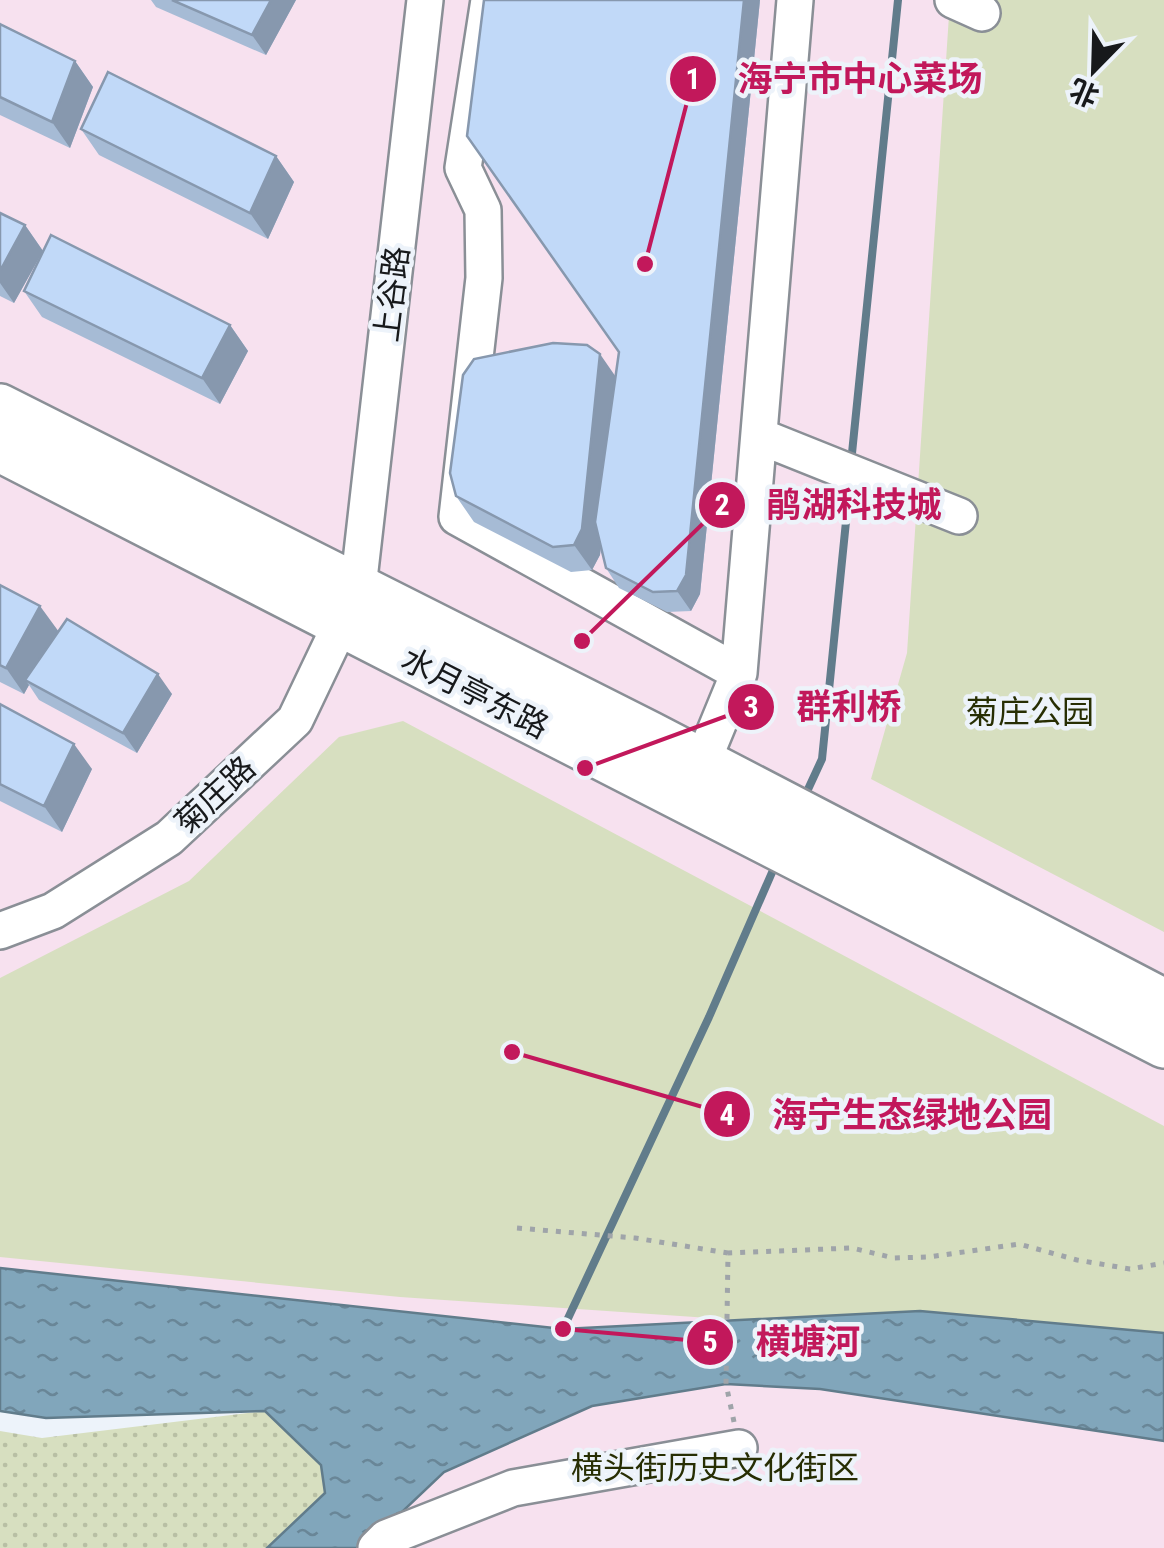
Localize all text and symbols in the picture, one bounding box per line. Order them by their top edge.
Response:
north arrow [1044,20,1144,120]
callout: 海宁市中心菜场 [668,46,1003,111]
text: 海宁市中心菜场 [737,59,983,100]
text: 1 [685,61,701,96]
text: 北 [1065,72,1104,113]
street label: 上谷路 [367,244,417,344]
callout: 鹃湖科技城 [697,472,962,537]
text: 鹃湖科技城 [766,485,942,526]
text: 2 [714,487,730,522]
street label: 水月亭东路 [395,640,555,746]
callout: 群利桥 [726,674,921,739]
text: 群利桥 [796,687,902,728]
text: 3 [743,689,759,724]
park label: 菊庄公园 [966,693,1094,731]
street label: 菊庄路 [167,748,263,842]
callout: 海宁生态绿地公园 [702,1082,1072,1147]
text: 海宁生态绿地公园 [772,1095,1052,1136]
text: 4 [719,1097,735,1132]
callout: 横塘河 [685,1309,880,1374]
text: 横塘河 [755,1322,861,1363]
text: 5 [702,1324,718,1359]
park label: 横头街历史文化街区 [571,1449,859,1487]

